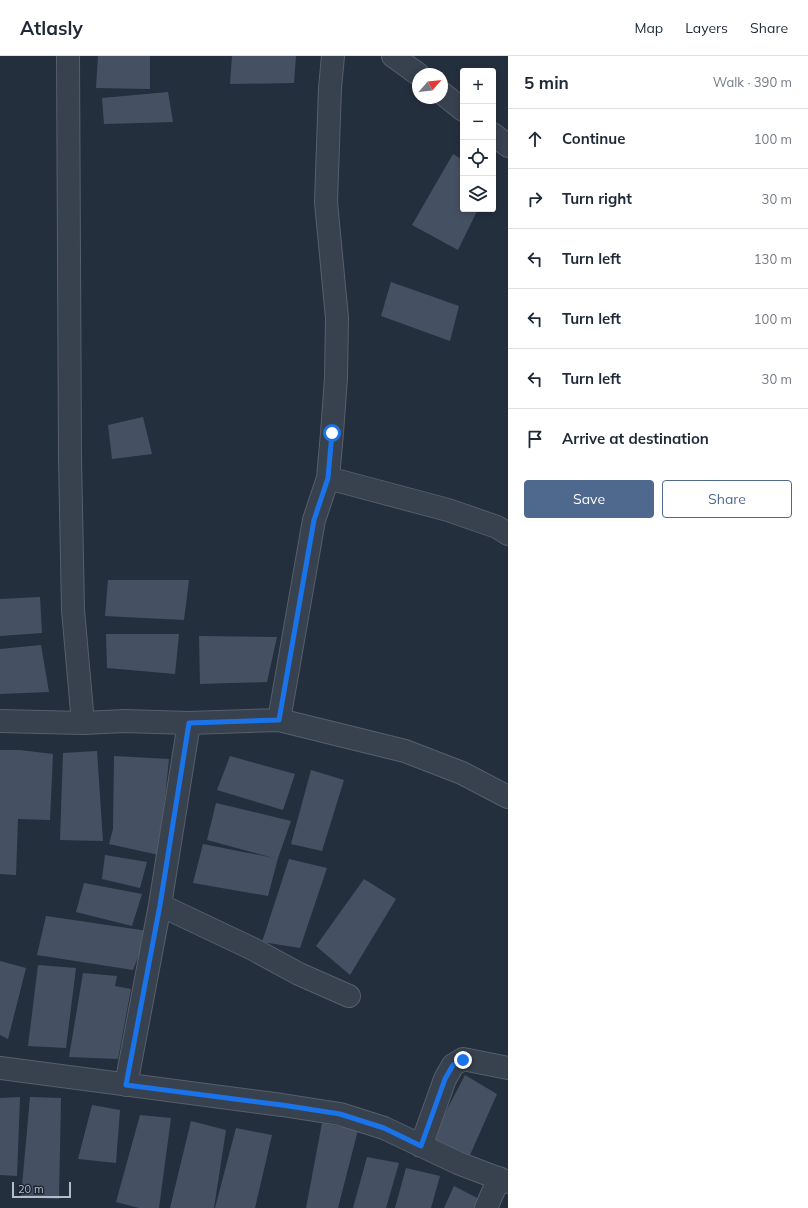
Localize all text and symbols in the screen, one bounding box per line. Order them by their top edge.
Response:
text: Atlasly [20,16,83,40]
text: Map [634,19,663,37]
text: Layers [685,19,728,37]
text: Share [750,19,788,37]
north arrow [412,68,448,104]
map controls [460,68,496,212]
button: + [460,68,496,104]
text: 5 min [524,72,569,93]
text: Walk · 390 m [713,74,792,90]
button: − [460,104,496,140]
icon: ahead [524,128,546,150]
text: Continue [562,129,625,148]
text: 100 m [754,131,792,147]
button: locate [460,140,496,176]
button: layers [460,176,496,212]
icon: right [524,188,546,210]
text: Turn right [562,189,632,208]
text: 30 m [762,191,792,207]
icon: left [524,248,546,270]
text: Turn left [562,249,621,268]
text: 130 m [754,251,792,267]
icon: left [524,308,546,330]
text: Turn left [562,309,621,328]
text: 100 m [754,311,792,327]
icon: left [524,368,546,390]
text: Turn left [562,369,621,388]
text: 30 m [762,371,792,387]
route start [323,424,341,442]
icon: arrive [524,428,546,450]
text: Arrive at destination [562,429,709,448]
button: Save [524,480,654,518]
button: Share [662,480,792,518]
route end [454,1051,472,1069]
scale bar [12,1180,71,1199]
text: 20 m [18,1182,44,1196]

